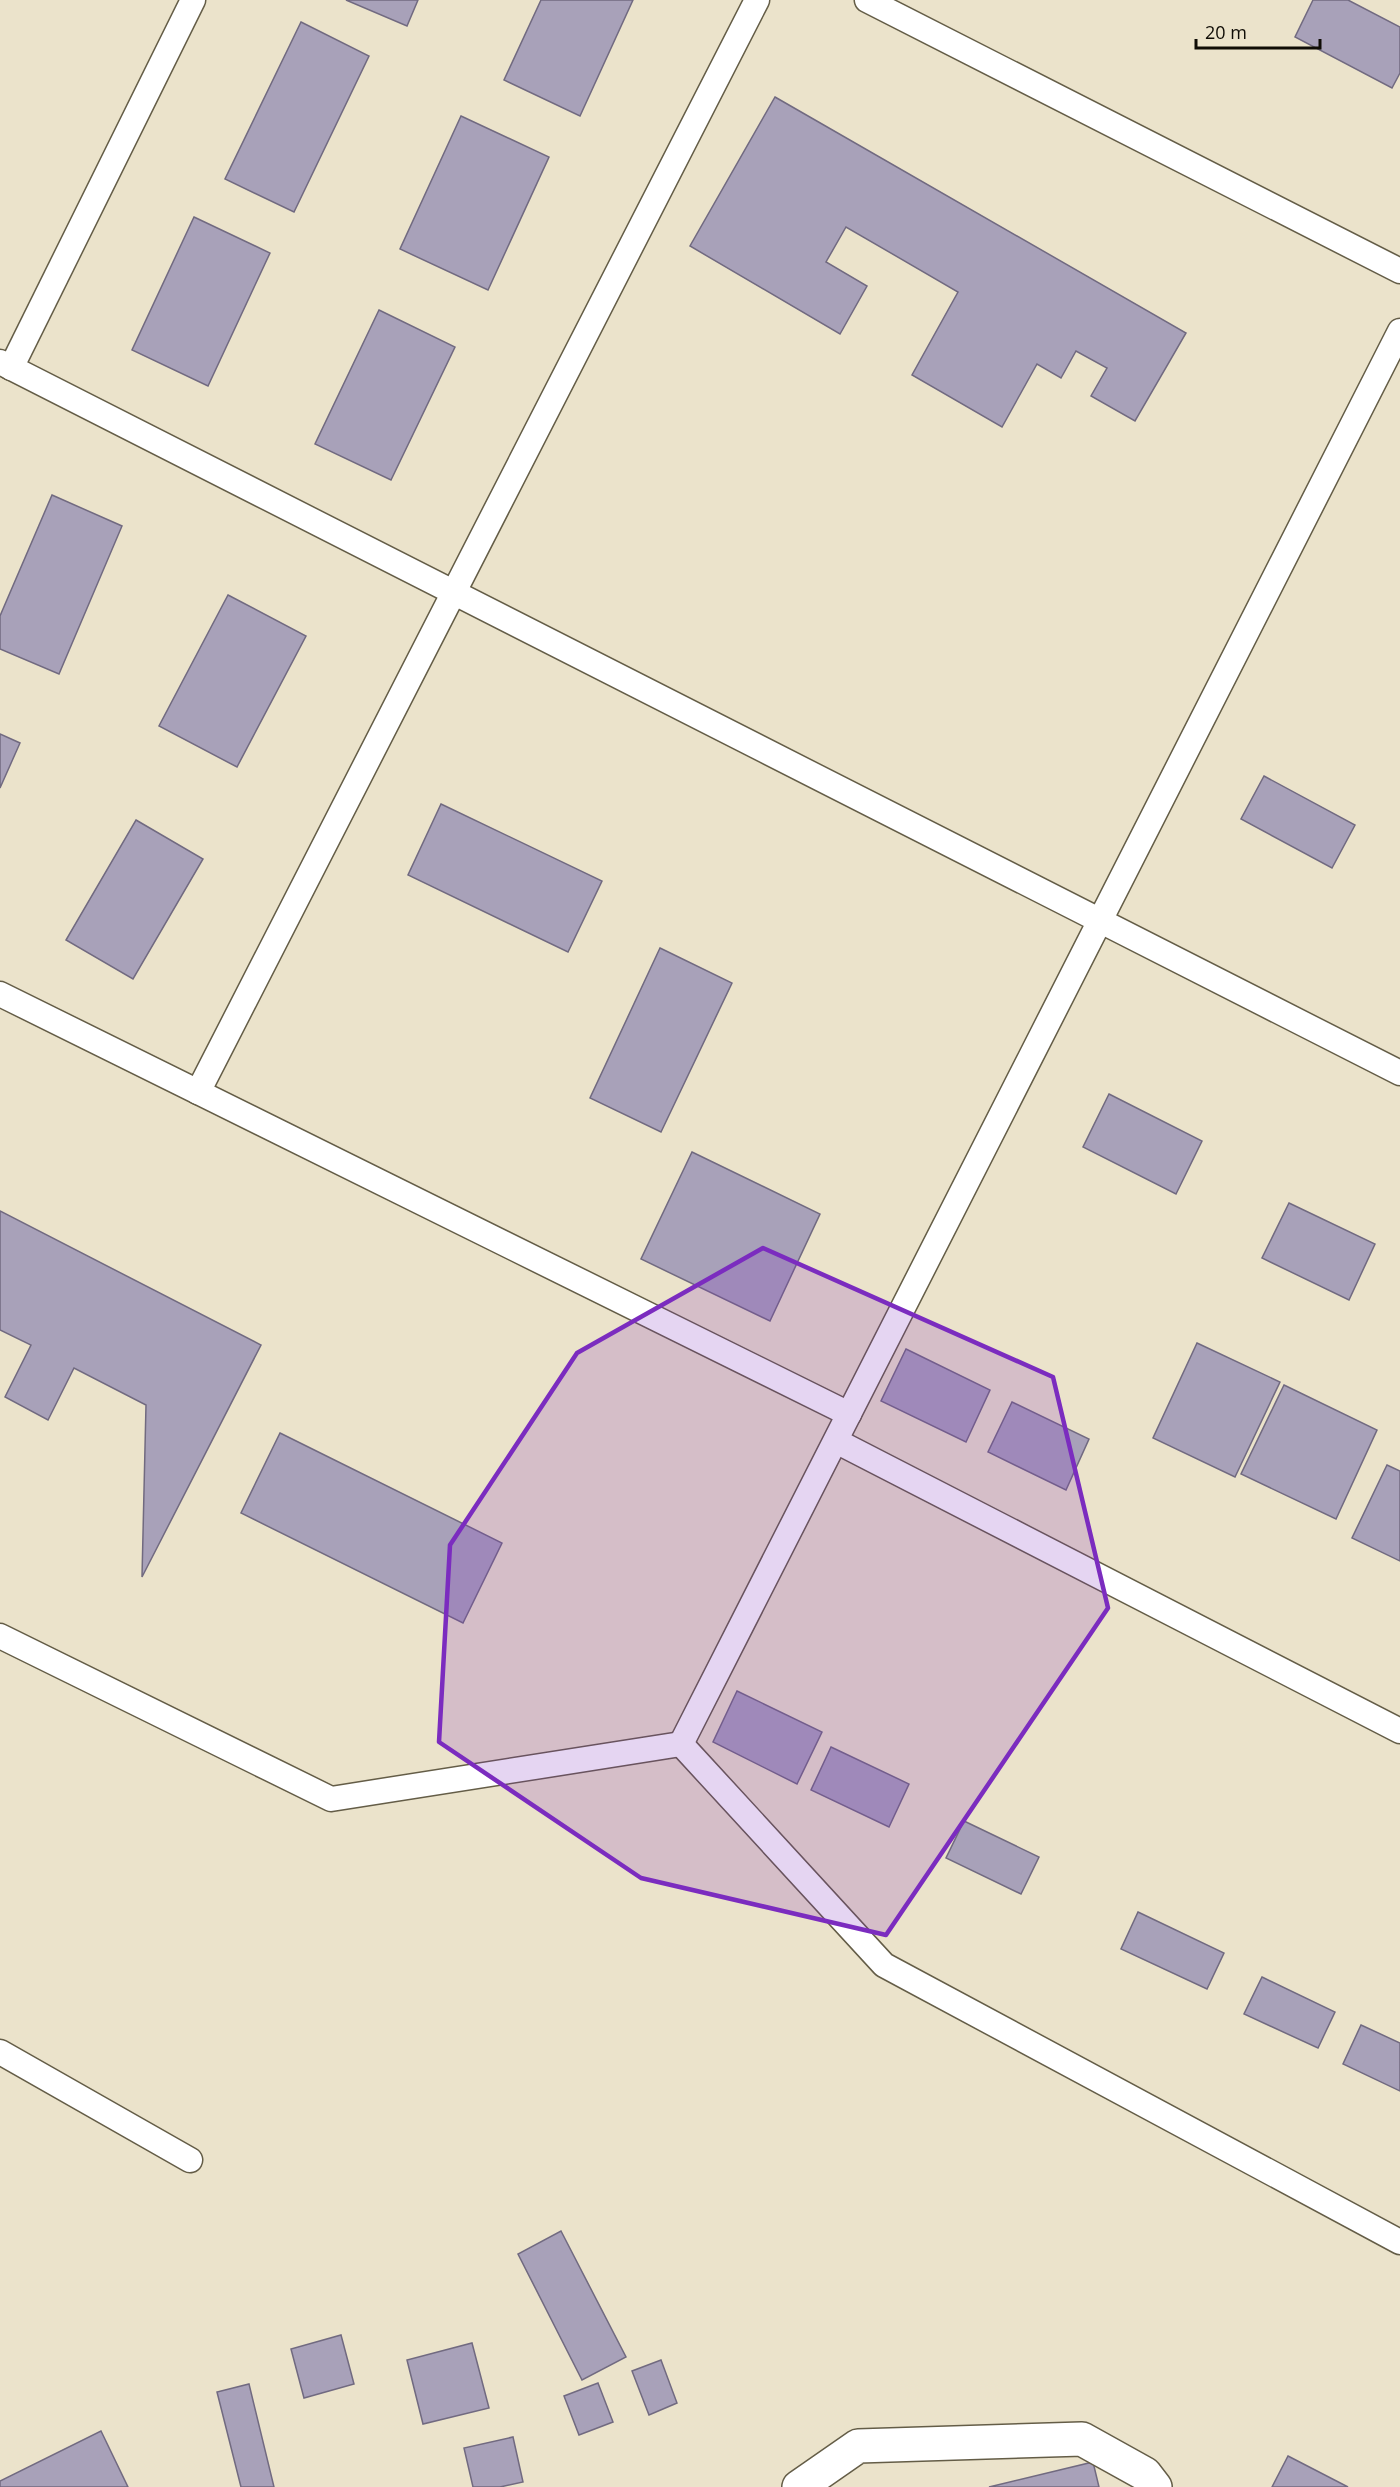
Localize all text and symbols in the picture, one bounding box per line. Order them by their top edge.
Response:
scale bar [1196,12,1320,50]
text: 20 m [1205,20,1247,44]

